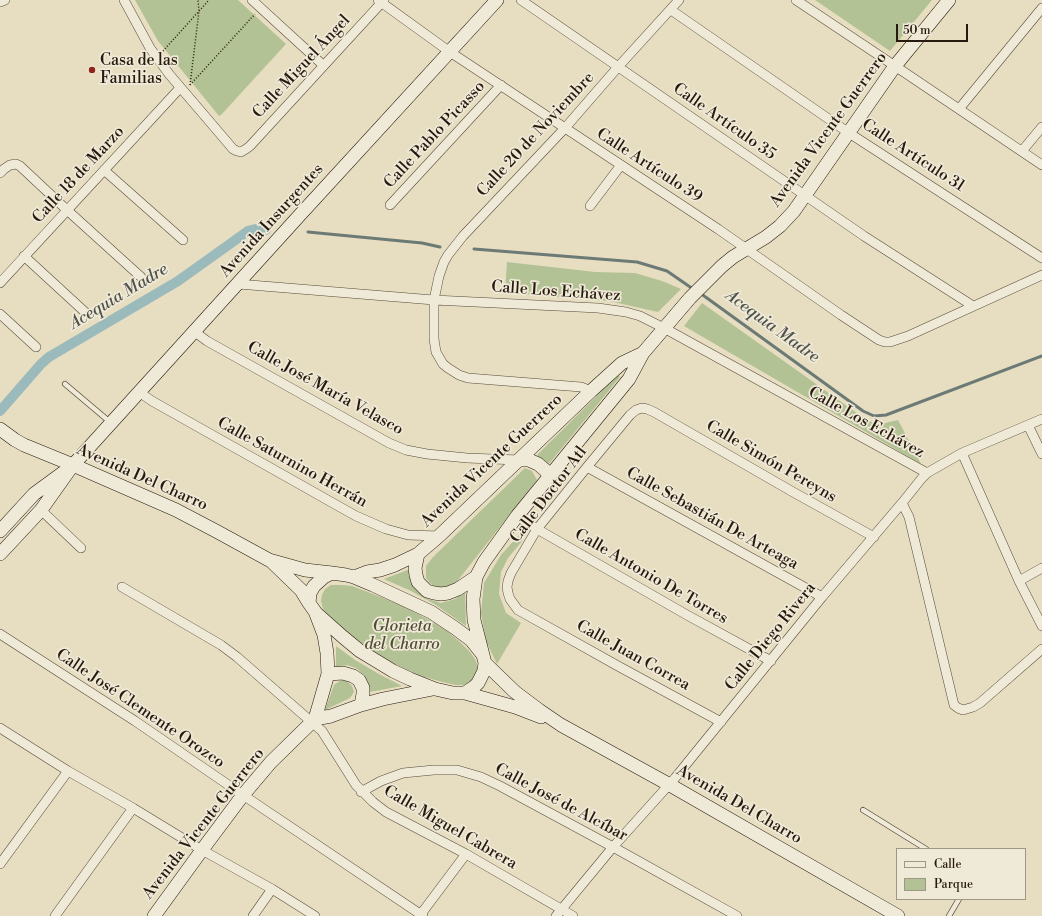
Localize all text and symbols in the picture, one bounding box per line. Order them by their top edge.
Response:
street label: Calle Miguel Ángel [249,11,355,123]
scale bar [898,16,970,42]
text: 50 m [903,23,931,38]
street label: Avenida Vicente Guerrero [766,49,892,211]
place label: Casa de las Familias [100,51,178,89]
marker: Casa de las Familias [87,65,97,75]
street label: Calle 20 de Noviembre [473,69,599,201]
street label: Calle Pablo Picasso [380,77,490,193]
street label: Calle Artículo 35 [669,79,779,165]
street label: Calle Artículo 31 [858,116,968,196]
street label: Calle 18 de Marzo [29,122,129,228]
street label: Calle Artículo 39 [593,125,705,207]
street label: Avenida Insurgentes [216,160,328,282]
water label: Acequia Madre [66,260,172,334]
street label: Calle Los Echávez [491,278,621,306]
water label: Acequia Madre [721,286,823,368]
street label: Calle José María Velasco [244,338,406,440]
street label: Calle Los Echávez [805,383,927,463]
street label: Avenida Vicente Guerrero [417,390,567,532]
street label: Calle Saturnino Herrán [214,414,370,512]
street label: Calle Simón Pereyns [702,417,840,507]
street label: Avenida Del Charro [74,440,210,516]
street label: Calle Doctor Atl [507,443,591,547]
street label: Calle Sebastián De Arteaga [623,464,801,574]
street label: Calle Antonio De Torres [571,525,731,629]
street label: Calle Diego Rivera [722,579,820,695]
park label: Glorieta del Charro [364,617,440,655]
street label: Calle Juan Correa [573,617,693,695]
street label: Calle José Clemente Orozco [52,645,228,773]
street label: Avenida Vicente Guerrero [139,745,269,903]
street label: Calle José de Alcíbar [491,760,631,846]
street label: Avenida Del Charro [673,761,805,849]
street label: Calle Miguel Cabrera [380,782,520,874]
legend [896,848,1026,900]
text: Calle [934,857,961,872]
text: Parque [934,877,973,892]

